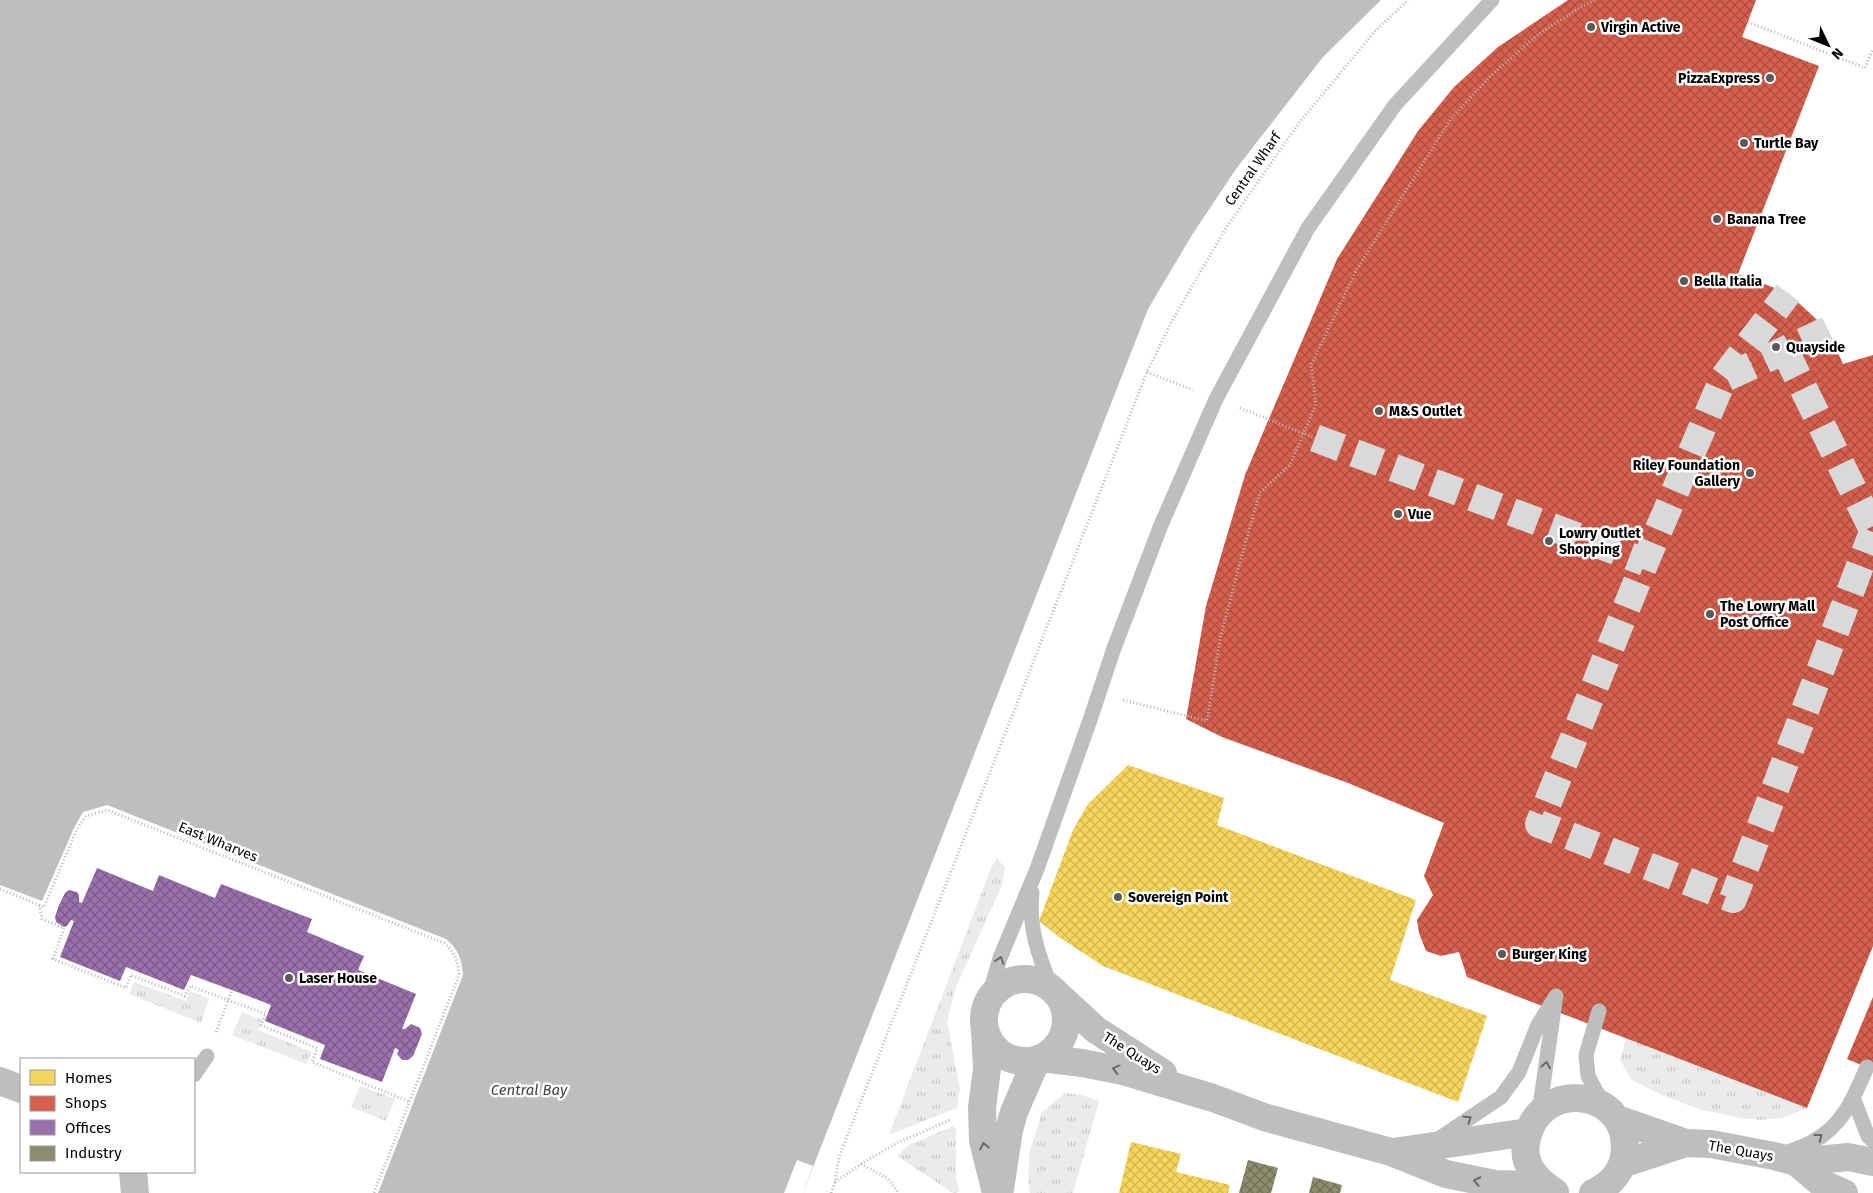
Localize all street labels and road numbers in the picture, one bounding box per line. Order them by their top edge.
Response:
street label: Central Wharf [1221,128,1285,209]
street label: East Wharves [176,818,261,866]
street label: The Quays [1100,1028,1165,1078]
street label: The Quays [1707,1137,1775,1165]

